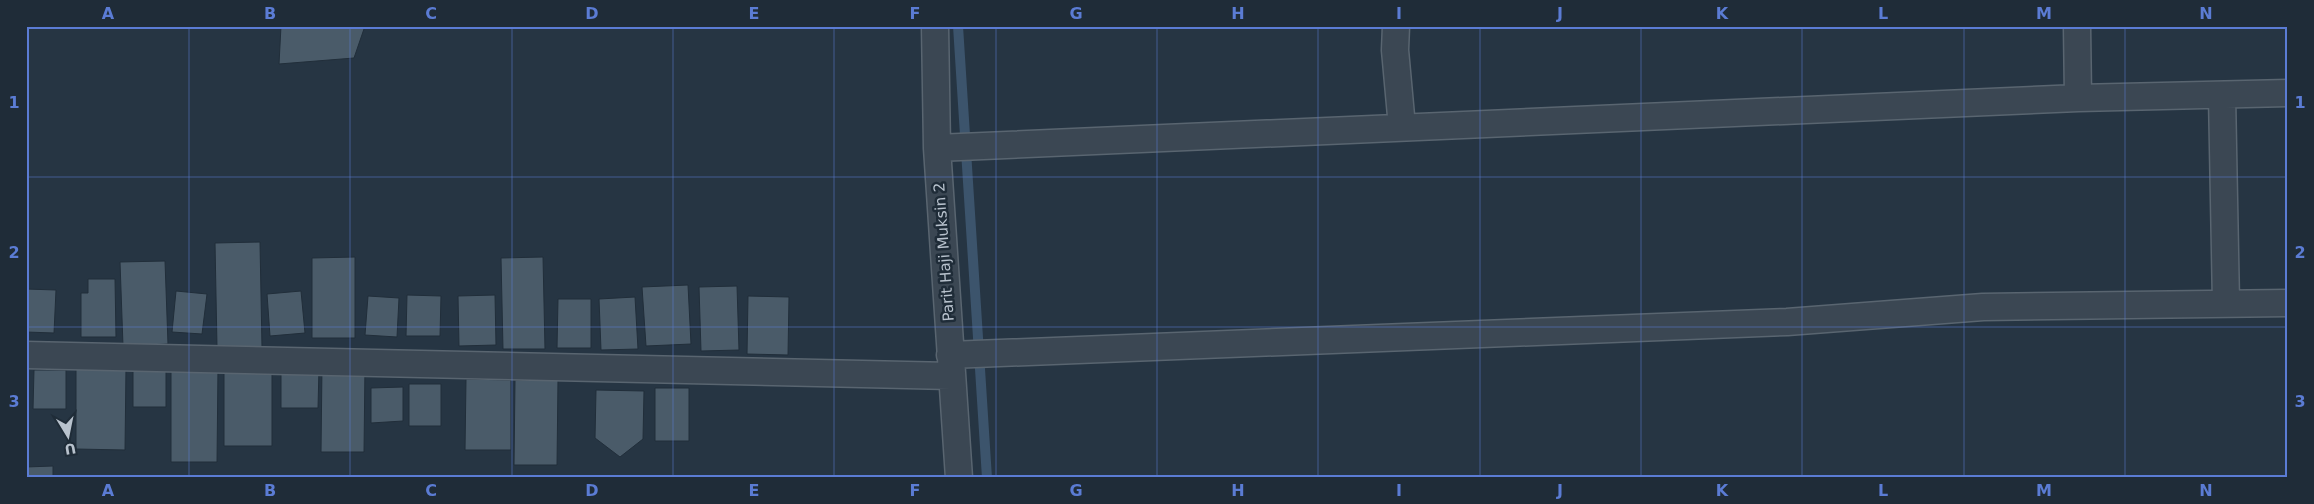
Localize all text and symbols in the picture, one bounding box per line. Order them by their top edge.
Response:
text: A [102,4,115,23]
text: B [264,4,276,23]
text: C [425,4,437,23]
text: D [585,4,599,23]
text: E [749,4,759,23]
text: F [910,4,920,23]
text: G [1069,4,1083,23]
text: H [1231,4,1245,23]
text: I [1396,4,1402,23]
text: J [1556,4,1563,23]
text: K [1716,4,1729,23]
text: L [1878,4,1888,23]
text: M [2036,4,2052,23]
text: N [2199,4,2213,23]
text: 1 [8,93,20,112]
text: 1 [2294,93,2306,112]
street label: Parit Haji Muksin 2 [930,182,958,322]
text: 2 [8,243,20,262]
text: 2 [2294,243,2306,262]
text: 3 [8,392,20,411]
text: 3 [2294,392,2306,411]
north arrow [42,412,92,462]
text: U [63,440,77,458]
text: A [102,481,115,500]
text: B [264,481,276,500]
text: C [425,481,437,500]
text: D [585,481,599,500]
text: E [749,481,759,500]
text: F [910,481,920,500]
text: G [1069,481,1083,500]
text: H [1231,481,1245,500]
text: I [1396,481,1402,500]
text: J [1556,481,1563,500]
text: K [1716,481,1729,500]
text: L [1878,481,1888,500]
text: M [2036,481,2052,500]
text: N [2199,481,2213,500]

